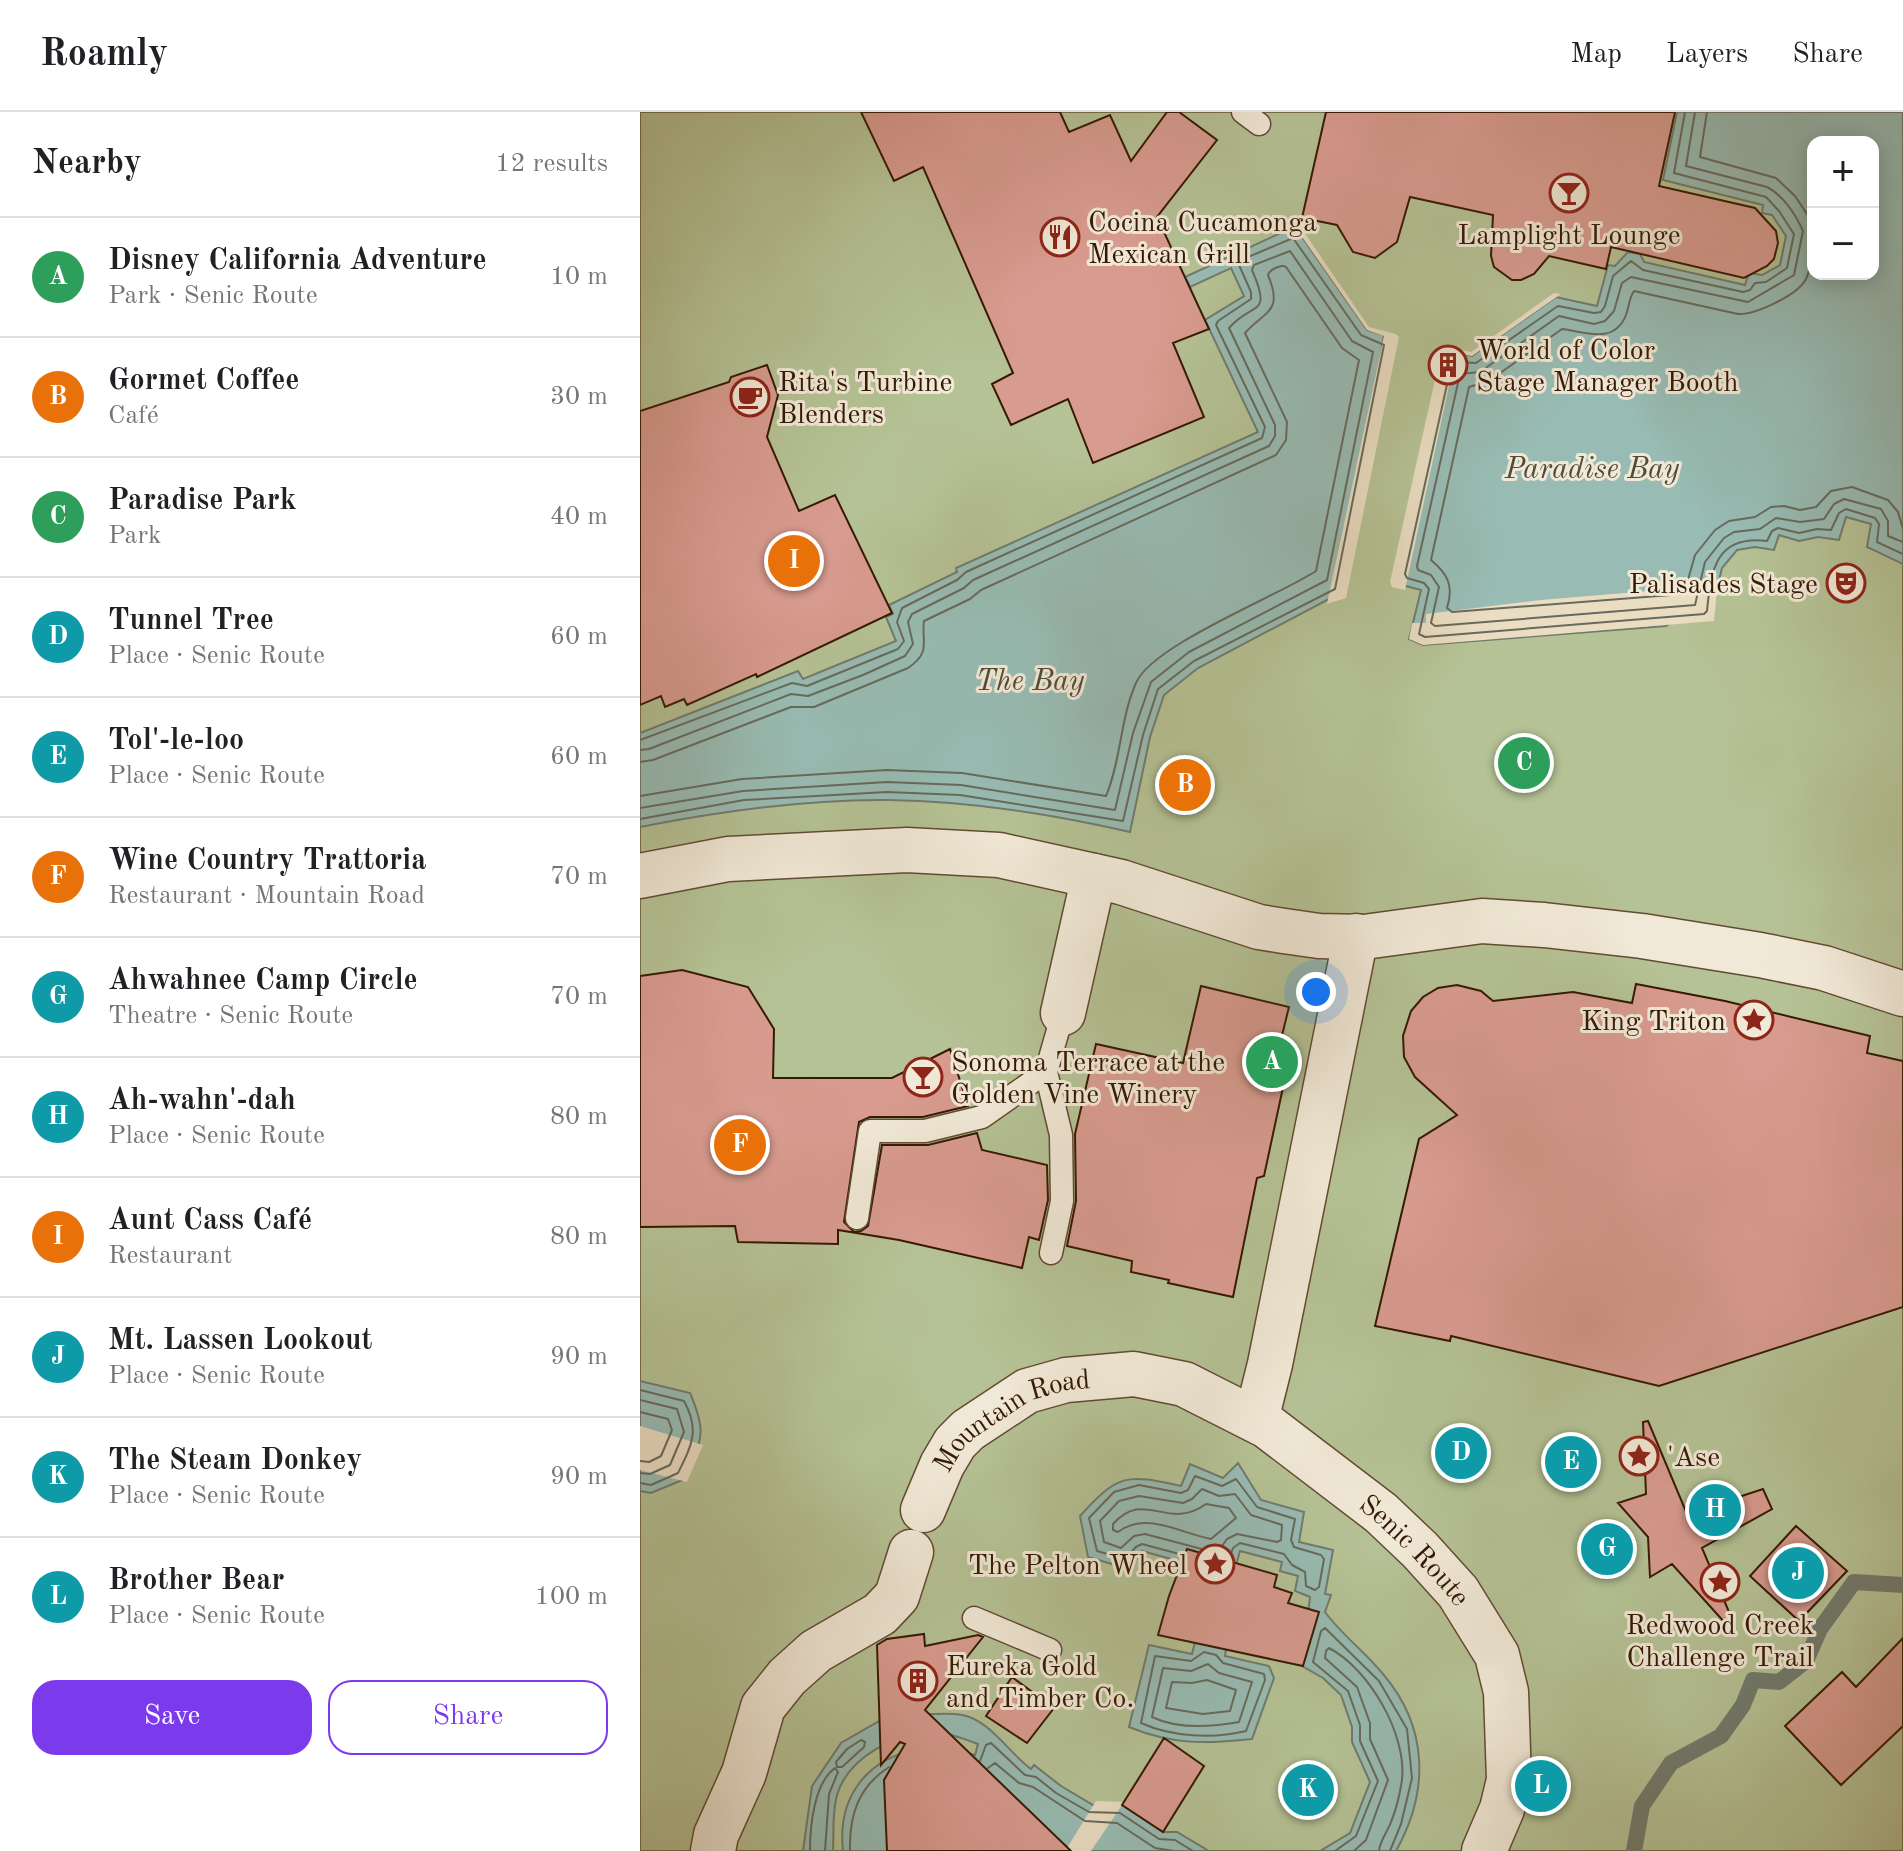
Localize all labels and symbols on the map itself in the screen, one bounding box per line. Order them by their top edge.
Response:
bar icon: Lamplight Lounge [1548,172,1590,214]
place label: Cocina Cucamonga Mexican Grill [1088,210,1317,270]
restaurant icon: Cocina Cucamonga Mexican Grill [1039,216,1081,258]
place label: Lamplight Lounge [1457,223,1681,251]
place label: World of Color Stage Manager Booth [1476,338,1739,398]
building icon: World of Color Stage Manager Booth [1427,344,1469,386]
place label: Rita's Turbine Blenders [778,370,952,430]
cafe icon: Rita's Turbine Blenders [729,376,771,418]
water label: Paradise Bay [1504,455,1680,485]
pin: I [768,531,820,591]
theatre icon: Palisades Stage [1825,562,1867,604]
place label: Palisades Stage [1629,572,1818,600]
water label: The Bay [976,667,1085,697]
pin: C [1498,733,1550,793]
pin: B [1159,755,1211,815]
your location [1296,972,1336,1012]
place icon: King Triton [1733,999,1775,1041]
place label: King Triton [1581,1009,1726,1037]
pin: A [1246,1032,1298,1092]
place label: Sonoma Terrace at the Golden Vine Winery [951,1050,1225,1110]
bar icon: Sonoma Terrace at the Golden Vine Winery [902,1056,944,1098]
pin: F [714,1115,766,1175]
street label: Mountain Road [930,1367,1091,1478]
pin: D [1435,1423,1487,1483]
pin: E [1545,1432,1597,1492]
place icon: 'Ase [1618,1435,1660,1477]
place label: 'Ase [1667,1445,1720,1473]
pin: H [1689,1480,1741,1540]
street label: Senic Route [1353,1491,1474,1611]
pin: G [1581,1519,1633,1579]
place icon: The Pelton Wheel [1194,1543,1236,1585]
pin: J [1772,1543,1824,1603]
place label: The Pelton Wheel [968,1553,1187,1581]
place icon: Redwood Creek Challenge Trail [1699,1561,1741,1603]
place label: Redwood Creek Challenge Trail [1626,1613,1814,1673]
place label: Eureka Gold and Timber Co. [946,1654,1134,1714]
building icon: Eureka Gold and Timber Co. [897,1660,939,1702]
pin: L [1515,1756,1567,1816]
pin: K [1282,1760,1334,1820]

